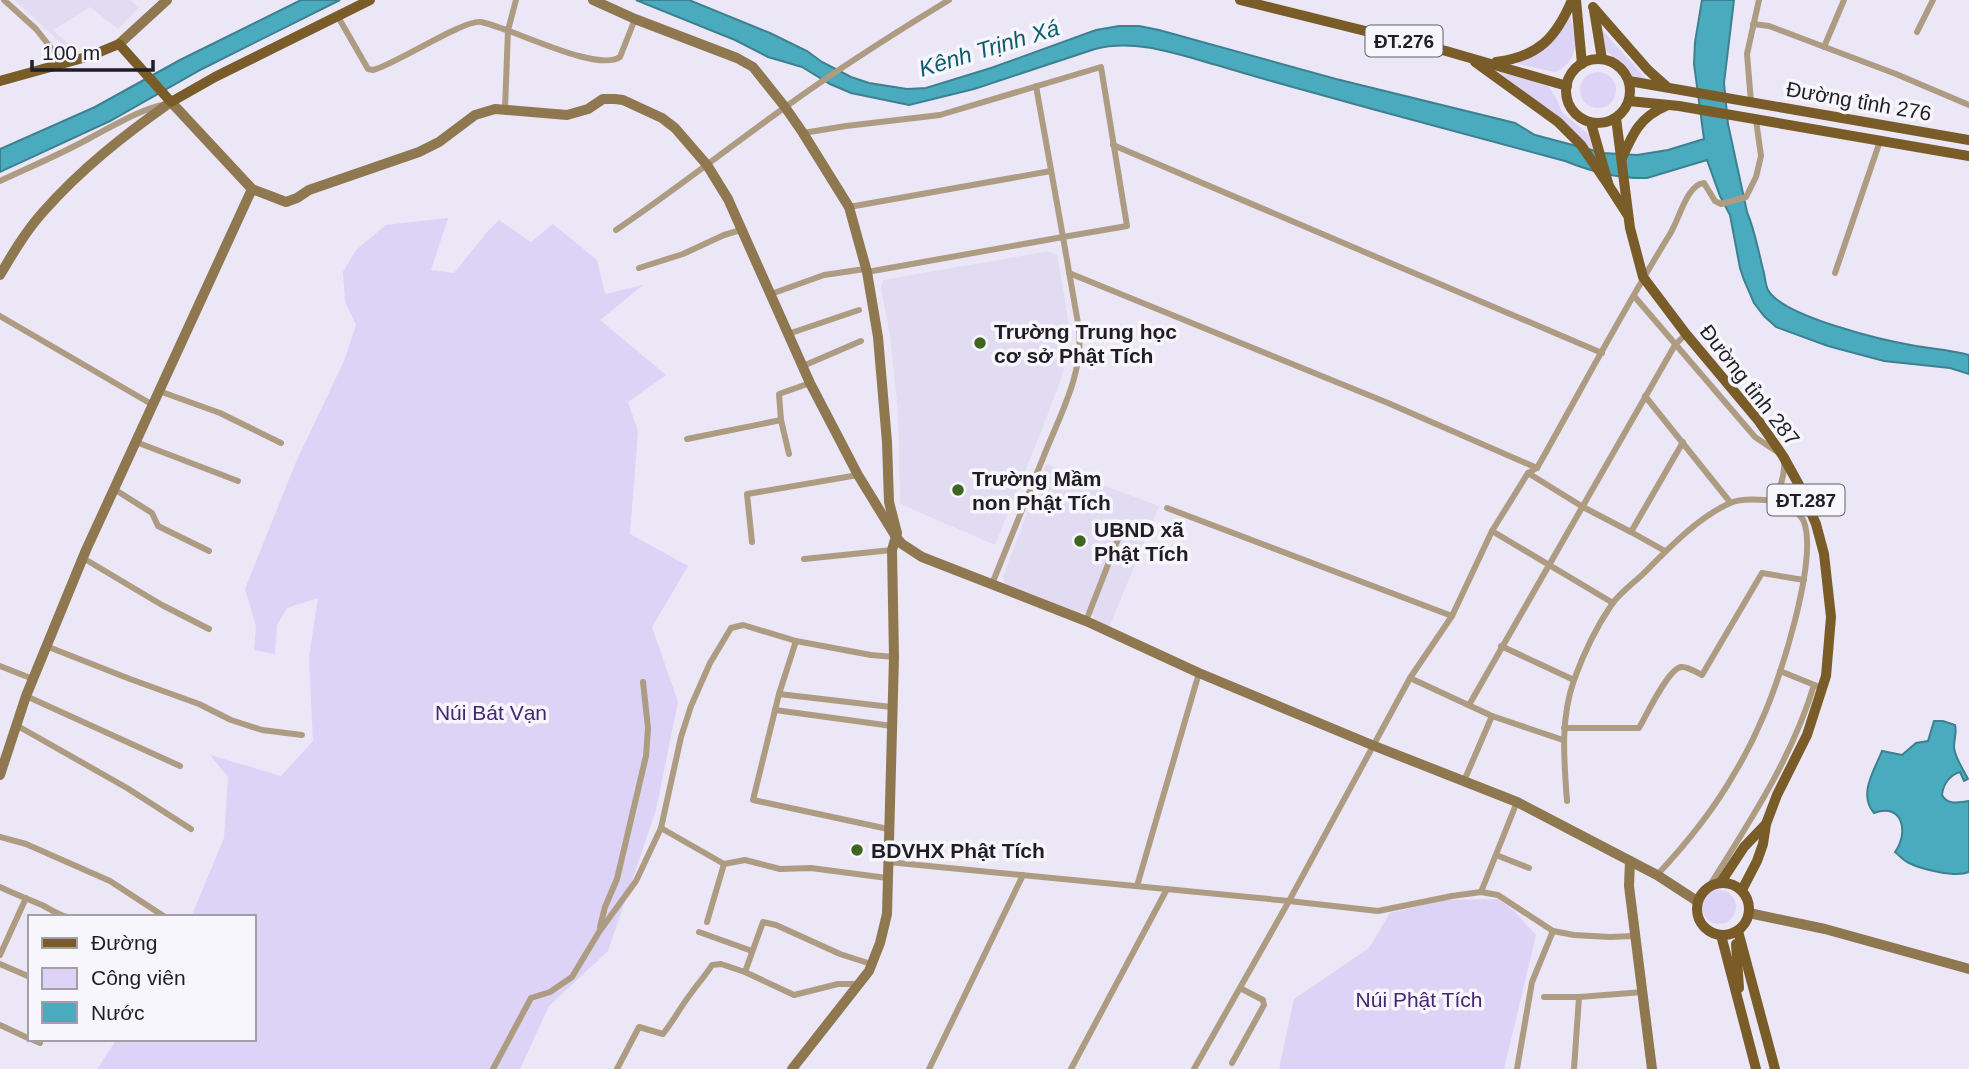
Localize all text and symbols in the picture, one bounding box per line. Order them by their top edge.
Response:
water label: Kênh Trịnh Xá [916,14,1062,82]
road number: ĐT.276 [1366,25,1442,56]
scale bar [32,28,152,72]
text: 100 m [42,41,100,64]
street label: Đường tỉnh 276 [1785,77,1933,125]
place label: Trường Trung học cơ sở Phật Tích [994,320,1177,367]
street label: Đường tỉnh 287 [1696,320,1804,450]
marker: Trường Trung học cơ sở Phật Tích [972,335,988,351]
place label: Trường Mầm non Phật Tích [972,467,1111,514]
marker: Trường Mầm non Phật Tích [950,482,966,498]
road number: ĐT.287 [1768,485,1844,516]
place label: UBND xã Phật Tích [1094,518,1189,565]
marker: UBND xã Phật Tích [1072,533,1088,549]
park label: Núi Bát Vạn [435,701,547,724]
place label: BDVHX Phật Tích [871,839,1045,862]
marker: BDVHX Phật Tích [849,842,865,858]
legend [28,915,256,1041]
text: Đường [91,931,157,954]
text: Công viên [91,966,186,989]
park label: Núi Phật Tích [1356,988,1482,1011]
text: Nước [91,1001,145,1024]

